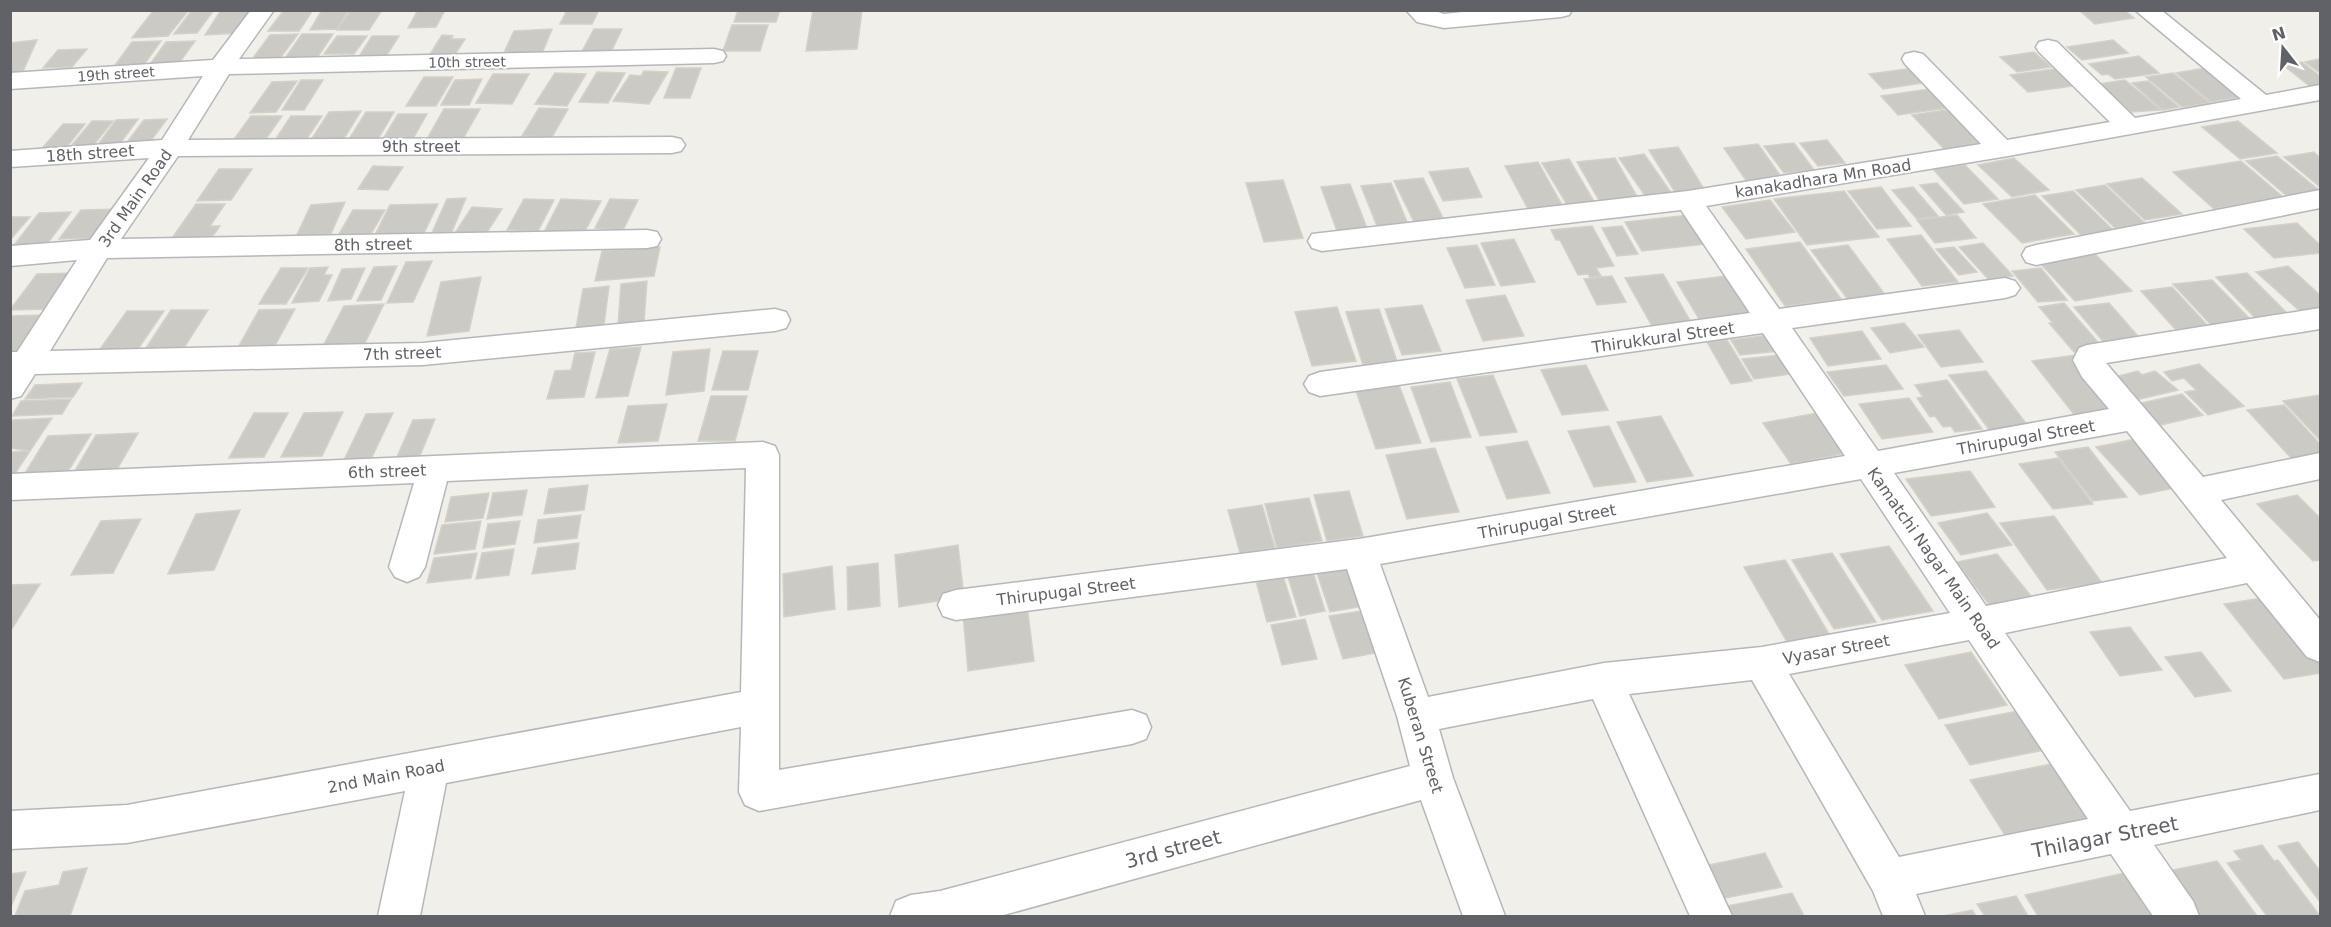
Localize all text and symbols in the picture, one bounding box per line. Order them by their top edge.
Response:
north arrow [2253,18,2313,78]
text: N [2270,23,2288,45]
street label: 10th street [428,53,506,71]
street label: 19th street [77,63,156,85]
street label: 9th street [382,137,460,156]
street label: 18th street [45,141,135,166]
street label: 3rd Main Road [95,146,176,251]
street label: kanakadhara Mn Road [1734,155,1913,202]
street label: 8th street [334,234,412,255]
street label: Thirukkural Street [1590,318,1736,357]
street label: 7th street [362,343,442,364]
street label: Thirupugal Street [1955,416,2096,459]
street label: 6th street [347,461,427,482]
street label: Kamatchi Nagar Main Road [1864,464,2004,653]
street label: Thirupugal Street [1476,500,1617,543]
street label: Thirupugal Street [995,574,1136,610]
street label: Vyasar Street [1781,631,1891,668]
street label: Kuberan Street [1394,675,1447,795]
street label: 2nd Main Road [326,756,446,797]
street label: Thilagar Street [2029,811,2180,863]
street label: 3rd street [1122,825,1224,873]

